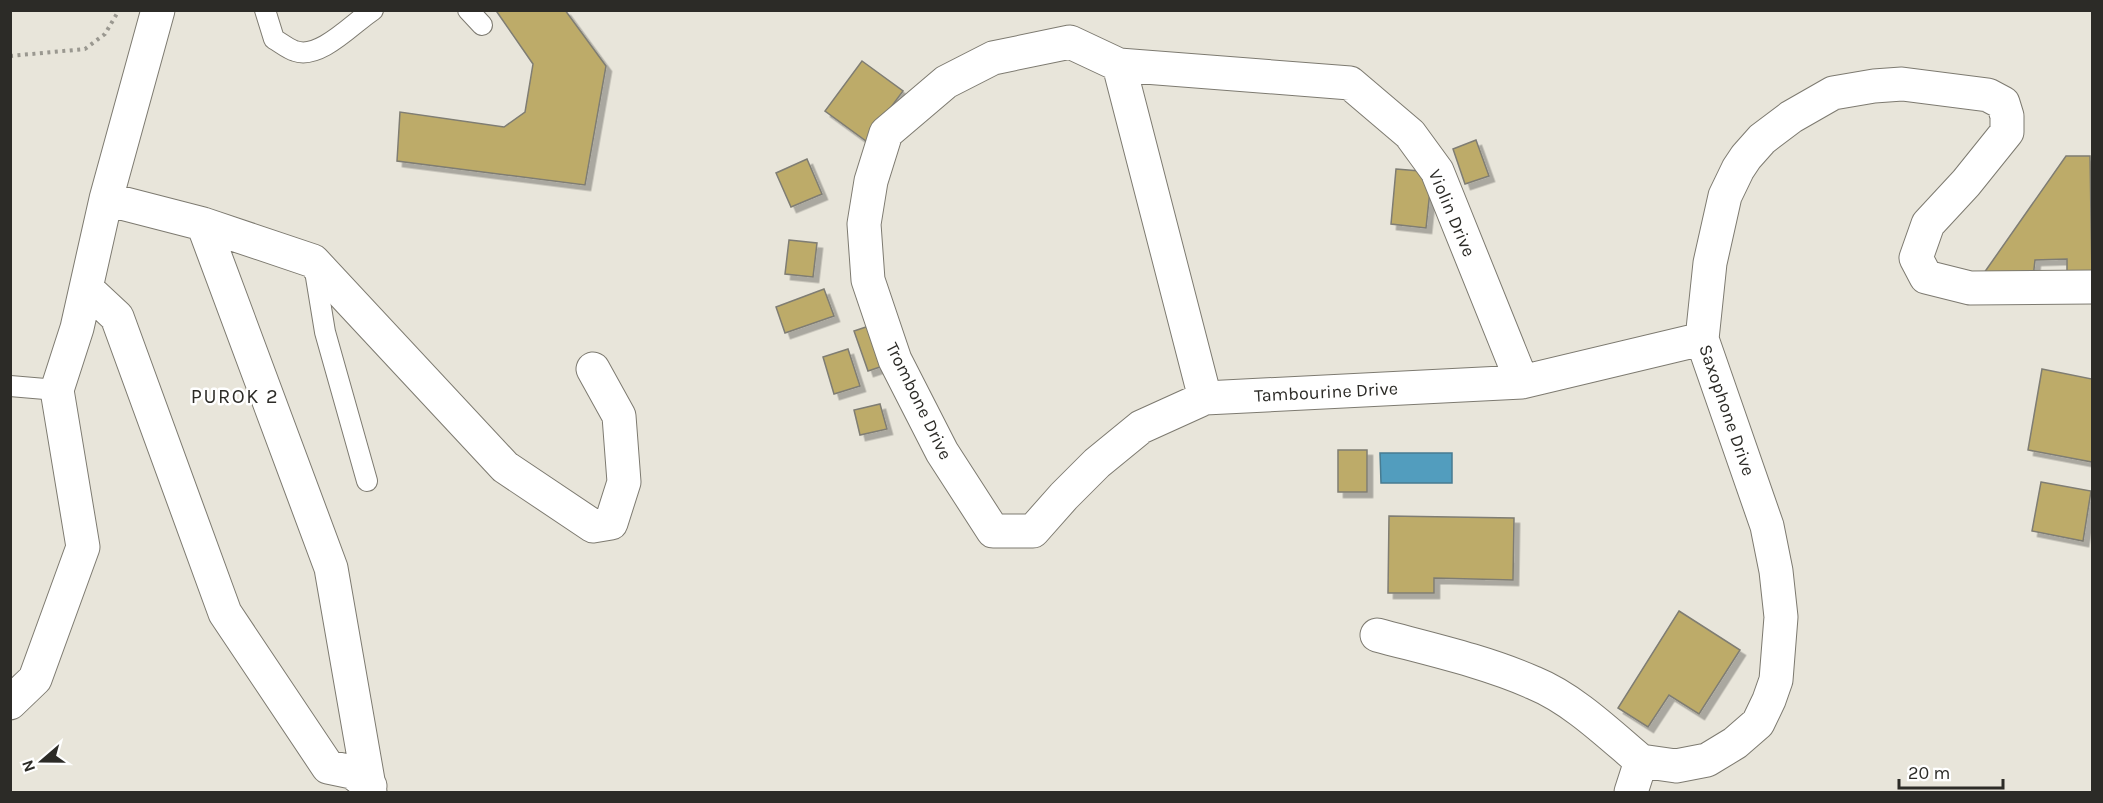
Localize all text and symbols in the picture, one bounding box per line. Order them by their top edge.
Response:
street label: Violin Drive [1424,166,1480,260]
street label: Trombone Drive [881,339,957,463]
street label: Saxophone Drive [1694,341,1760,479]
street label: Tambourine Drive [1254,377,1398,407]
district label: PUROK 2 [191,385,279,408]
north arrow [12,731,72,791]
scale bar [1899,752,2002,790]
text: N [17,757,39,775]
text: 20 m [1908,762,1950,784]

